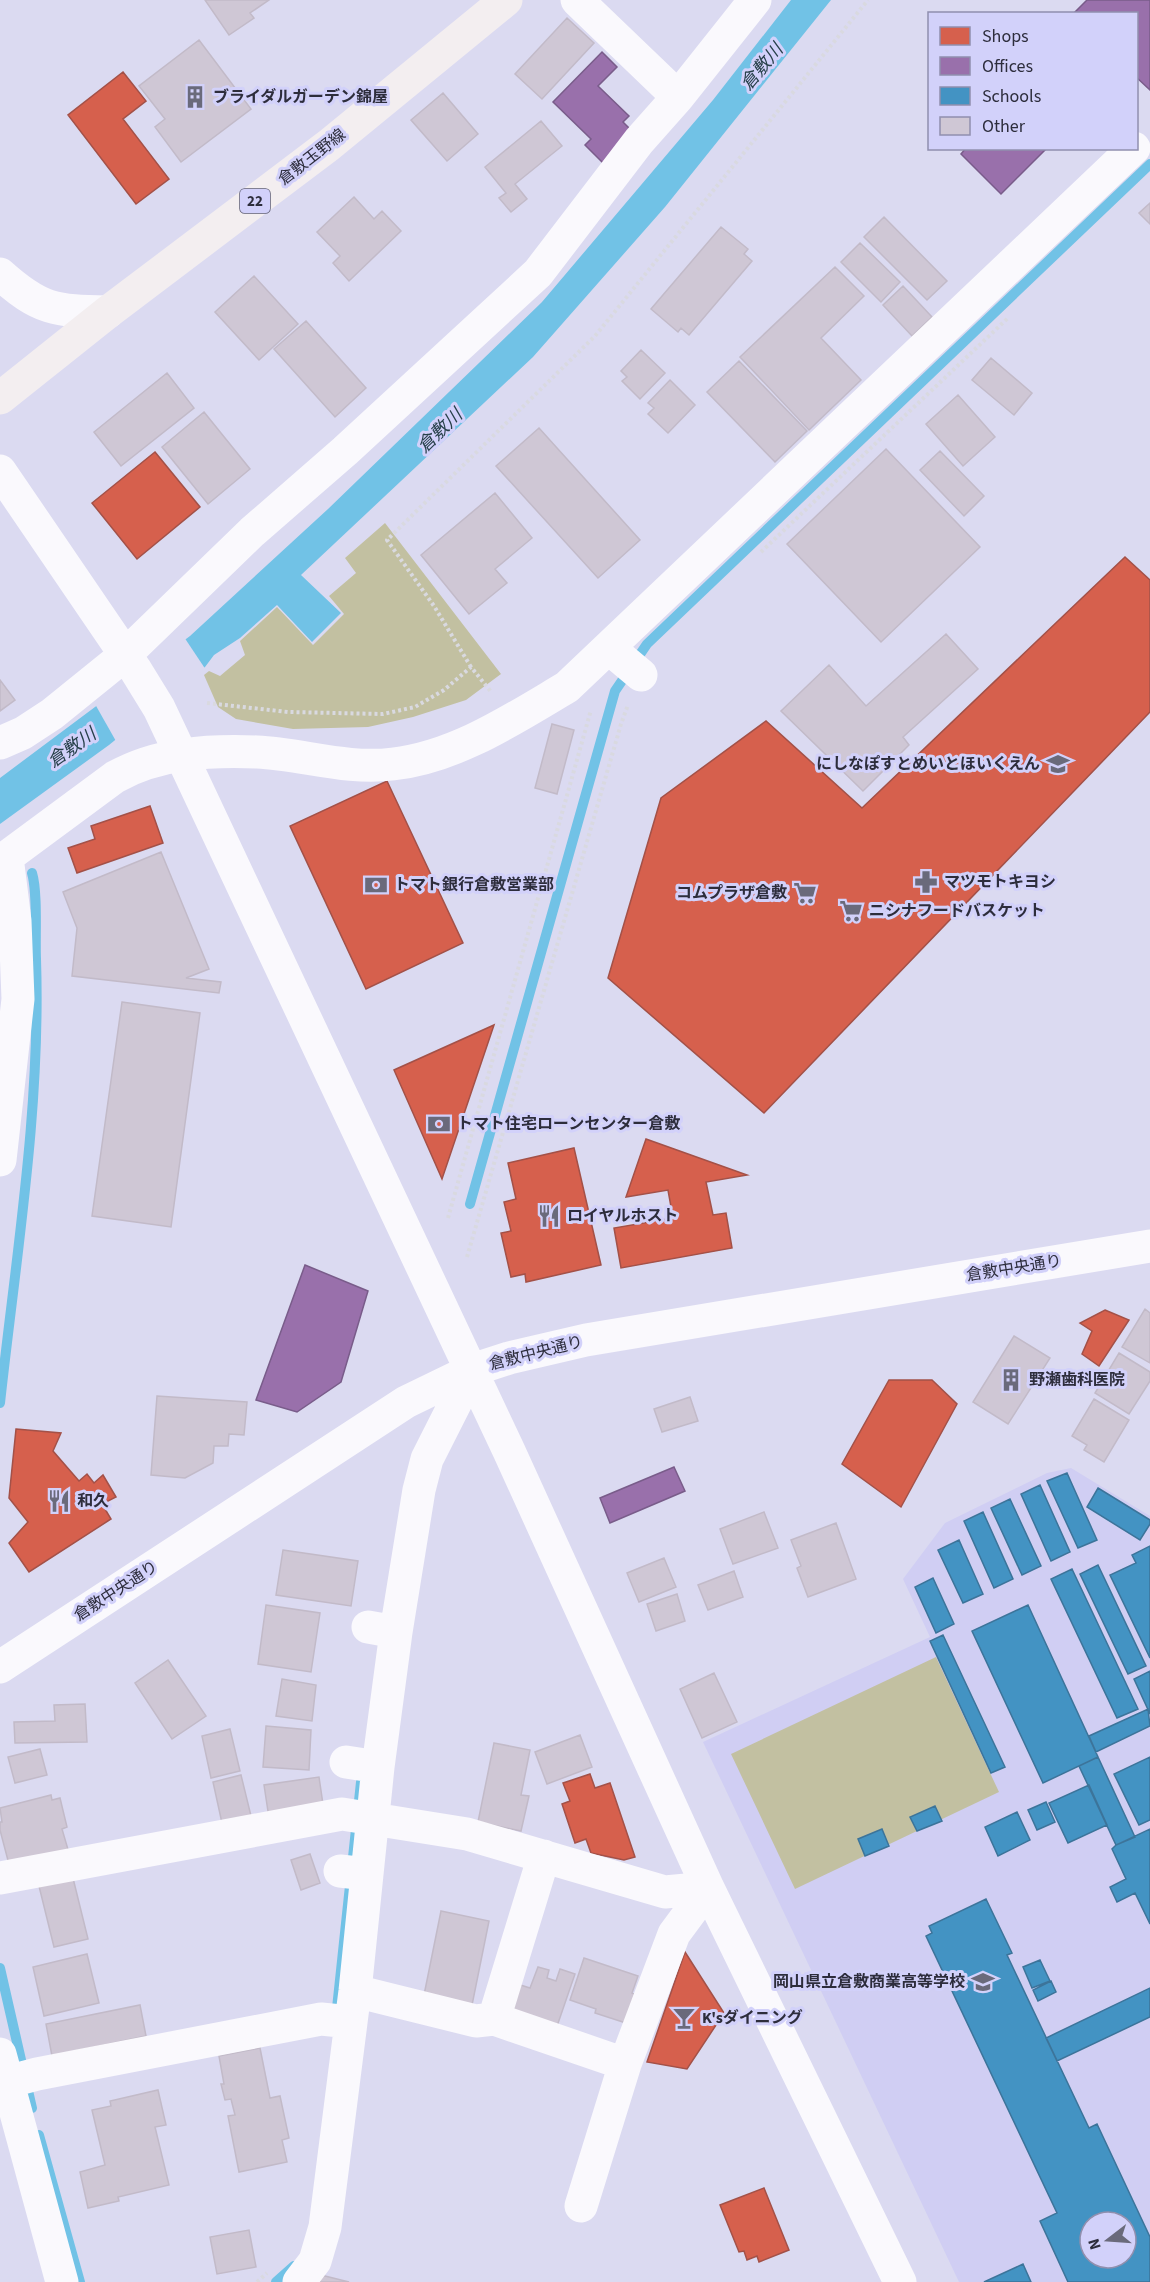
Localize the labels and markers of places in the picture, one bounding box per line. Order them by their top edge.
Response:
building icon: ブライダルガーデン錦屋 [182,84,208,110]
place label: ブライダルガーデン錦屋 [213,86,388,108]
school or university icon: にしなぽすとめいとほいくえん [1045,751,1071,777]
place label: にしなぽすとめいとほいくえん [816,753,1040,775]
pharmacy icon: マツモトキヨシ [913,869,939,895]
place label: マツモトキヨシ [944,871,1056,893]
bank icon: トマト銀行倉敷営業部 [363,872,389,898]
place label: トマト銀行倉敷営業部 [394,874,554,896]
supermarket icon: コムプラザ倉敷 [792,880,818,906]
place label: コムプラザ倉敷 [676,882,787,904]
supermarket icon: ニシナフードバスケット [838,898,864,924]
place label: ニシナフードバスケット [869,900,1045,922]
bank icon: トマト住宅ローンセンター倉敷 [426,1111,452,1137]
place label: トマト住宅ローンセンター倉敷 [457,1113,680,1135]
restaurant icon: ロイヤルホスト [536,1203,562,1229]
place label: ロイヤルホスト [567,1205,679,1227]
building icon: 野瀬歯科医院 [998,1367,1024,1393]
place label: 野瀬歯科医院 [1029,1369,1125,1391]
restaurant icon: 和久 [46,1488,72,1514]
place label: 和久 [77,1490,109,1512]
school or university icon: 岡山県立倉敷商業高等学校 [970,1969,996,1995]
place label: 岡山県立倉敷商業高等学校 [773,1971,965,1993]
bar icon: K'sダイニング [671,2005,697,2031]
place label: K'sダイニング [702,2007,803,2029]

